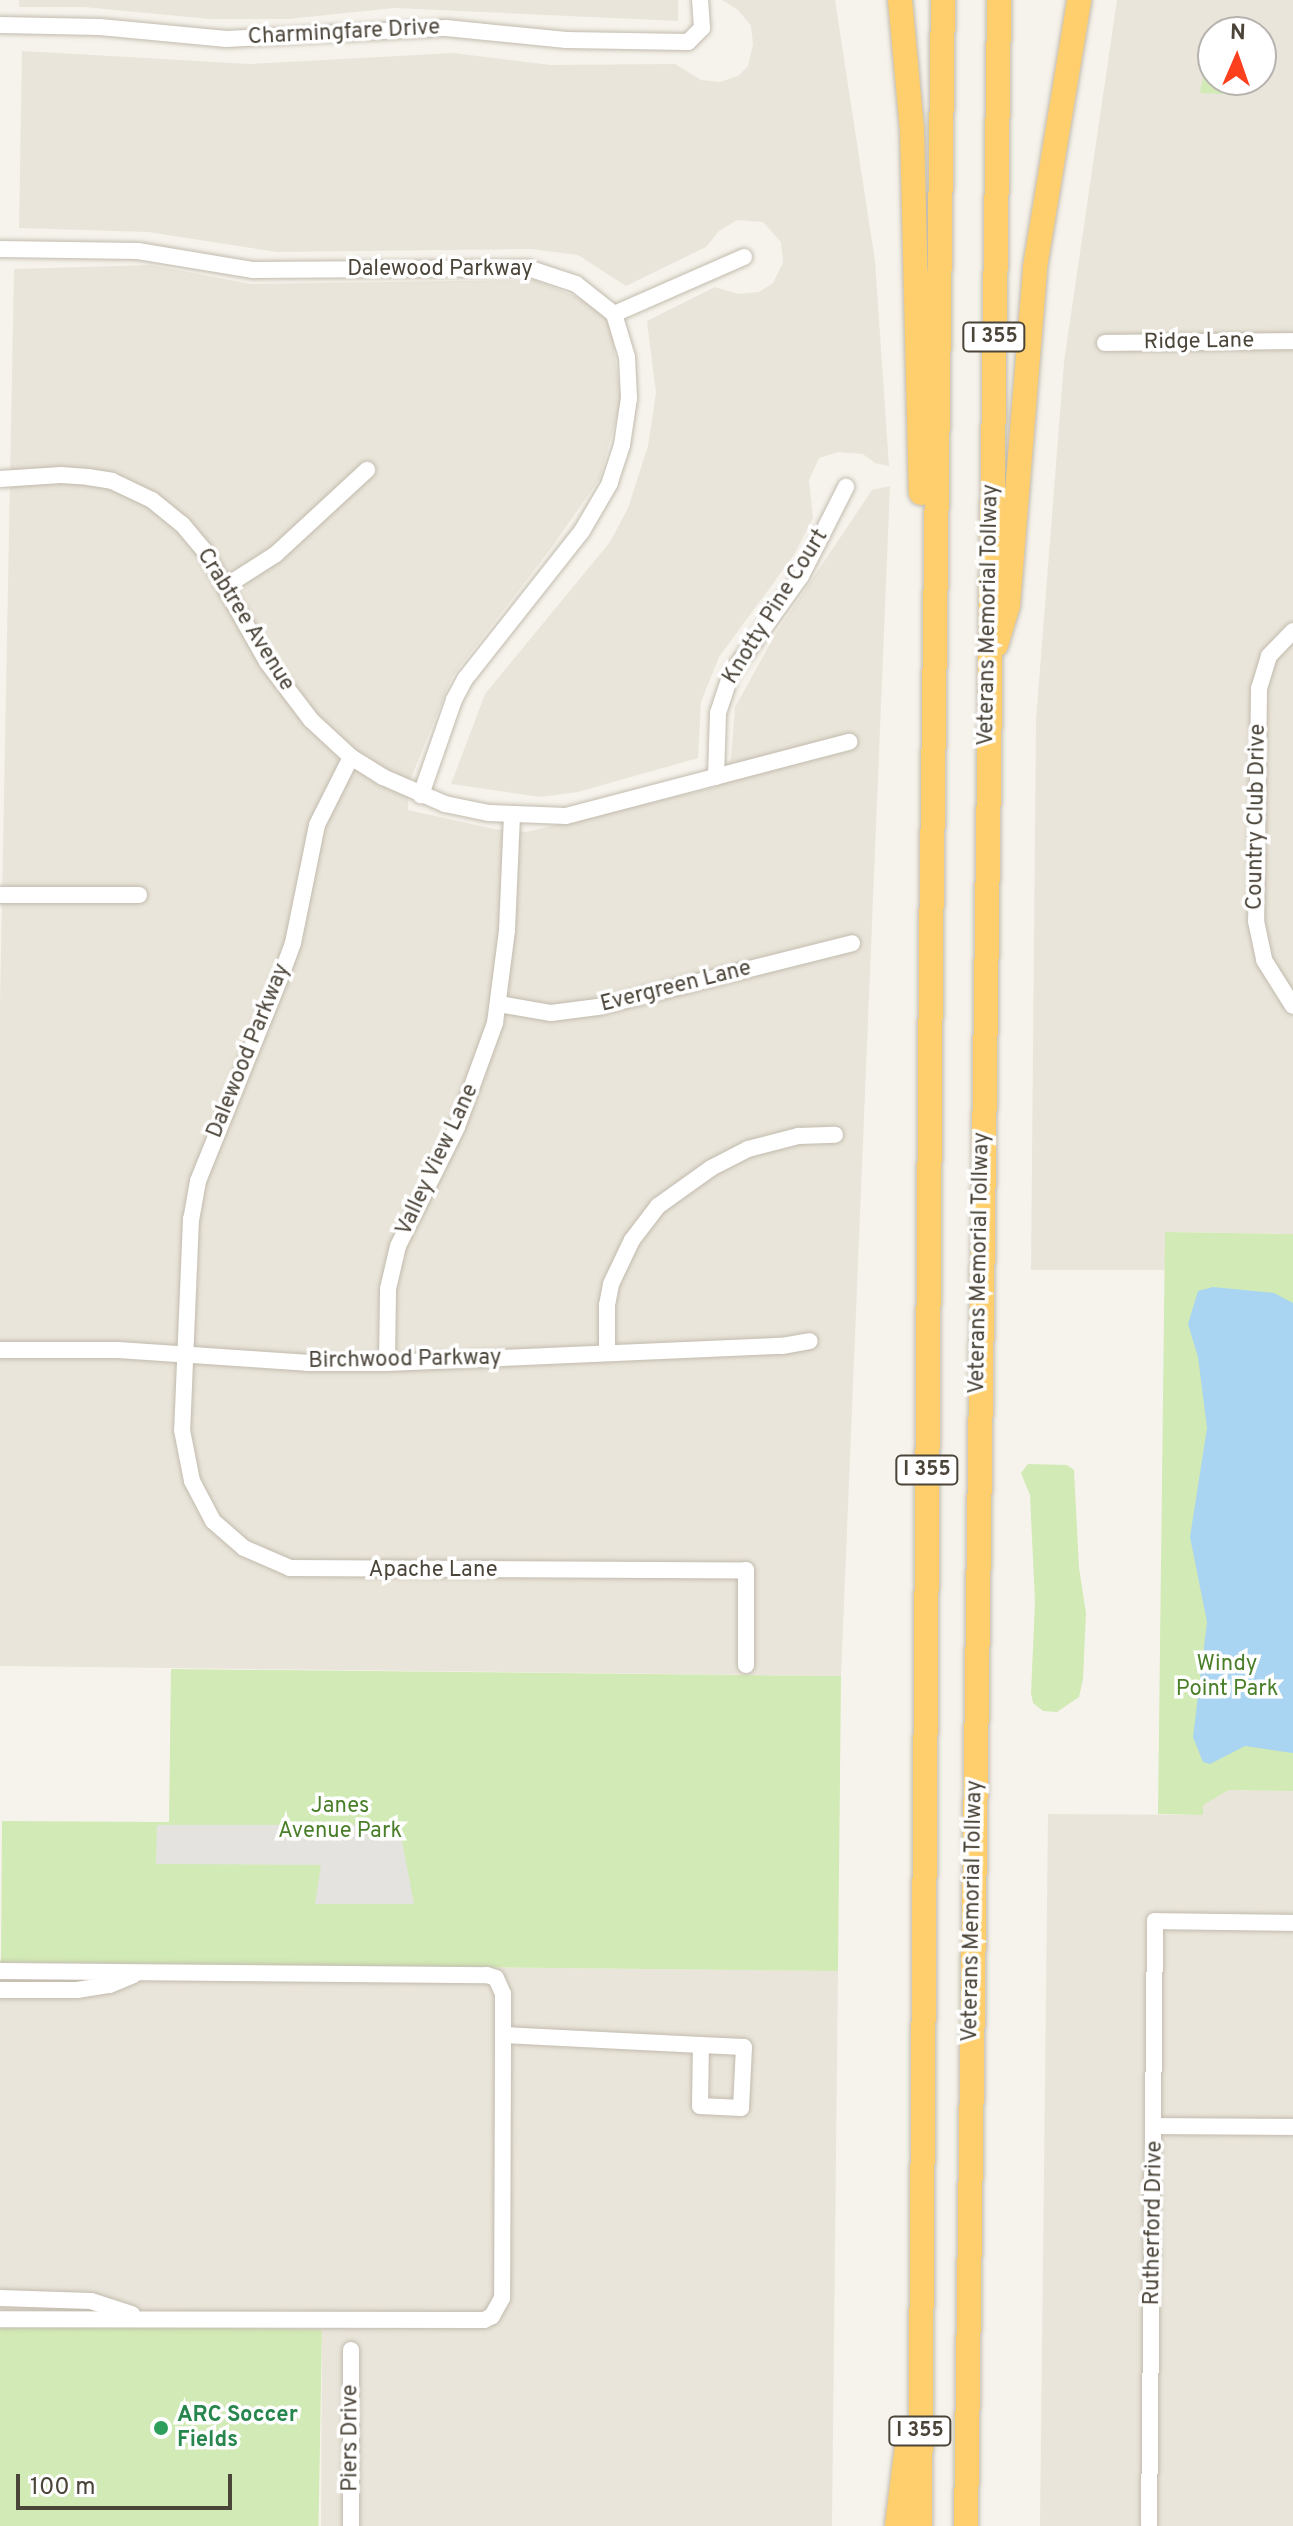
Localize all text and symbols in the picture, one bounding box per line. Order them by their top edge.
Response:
street label: Charmingfare Drive [247,15,441,51]
north arrow [1197,16,1277,96]
text: N [1229,20,1246,47]
street label: Dalewood Parkway [347,257,533,283]
road number: I 355 [962,321,1026,353]
street label: Ridge Lane [1143,328,1255,356]
street label: Veterans Memorial Tollway [974,483,1004,747]
street label: Knotty Pine Court [718,525,834,689]
street label: Crabtree Avenue [190,543,300,697]
street label: Country Club Drive [1242,724,1272,910]
street label: Evergreen Lane [598,956,754,1018]
street label: Dalewood Parkway [202,960,296,1142]
street label: Valley View Lane [391,1080,485,1240]
street label: Veterans Memorial Tollway [965,1131,995,1395]
street label: Birchwood Parkway [308,1345,502,1375]
road number: I 355 [895,1454,959,1486]
street label: Apache Lane [368,1558,498,1584]
park label: Windy Point Park [1176,1651,1278,1702]
street label: Veterans Memorial Tollway [958,1779,988,2043]
park label: Janes Avenue Park [278,1793,402,1844]
street label: Rutherford Drive [1139,2140,1169,2306]
street label: Piers Drive [338,2384,364,2492]
place label: ARC Soccer Fields [177,2402,298,2454]
road number: I 355 [888,2415,952,2447]
marker: ARC Soccer Fields [152,2419,170,2437]
scale bar [20,2458,236,2508]
text: 100 m [30,2473,96,2503]

